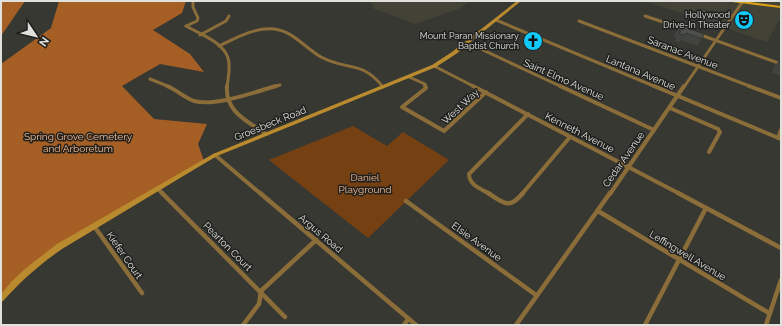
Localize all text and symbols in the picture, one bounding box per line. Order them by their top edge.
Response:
theatre icon: Hollywood Drive-In Theater [733,9,755,31]
place label: Hollywood Drive-In Theater [663,10,731,30]
north arrow [16,16,56,56]
church icon: Mount Paran Missionary Baptist Church [522,30,544,52]
place label: Mount Paran Missionary Baptist Church [420,31,519,51]
text: N [36,34,52,49]
street label: Saranac Avenue [646,34,720,71]
street label: Lantana Avenue [604,53,677,92]
street label: Saint Elmo Avenue [522,57,606,102]
street label: West Way [440,86,482,126]
street label: Groesbeck Road [233,104,308,143]
street label: Kenneth Avenue [543,110,616,155]
street label: Cedar Avenue [600,129,647,189]
park label: Spring Grove Cemetery and Arboretum [24,131,133,154]
park label: Daniel Playground [339,172,391,195]
street label: Argus Road [297,212,345,255]
street label: Pearton Court [201,220,255,273]
street label: Elsie Avenue [450,220,504,263]
street label: Leffingwell Avenue [648,228,728,283]
street label: Kiefer Court [104,230,145,281]

